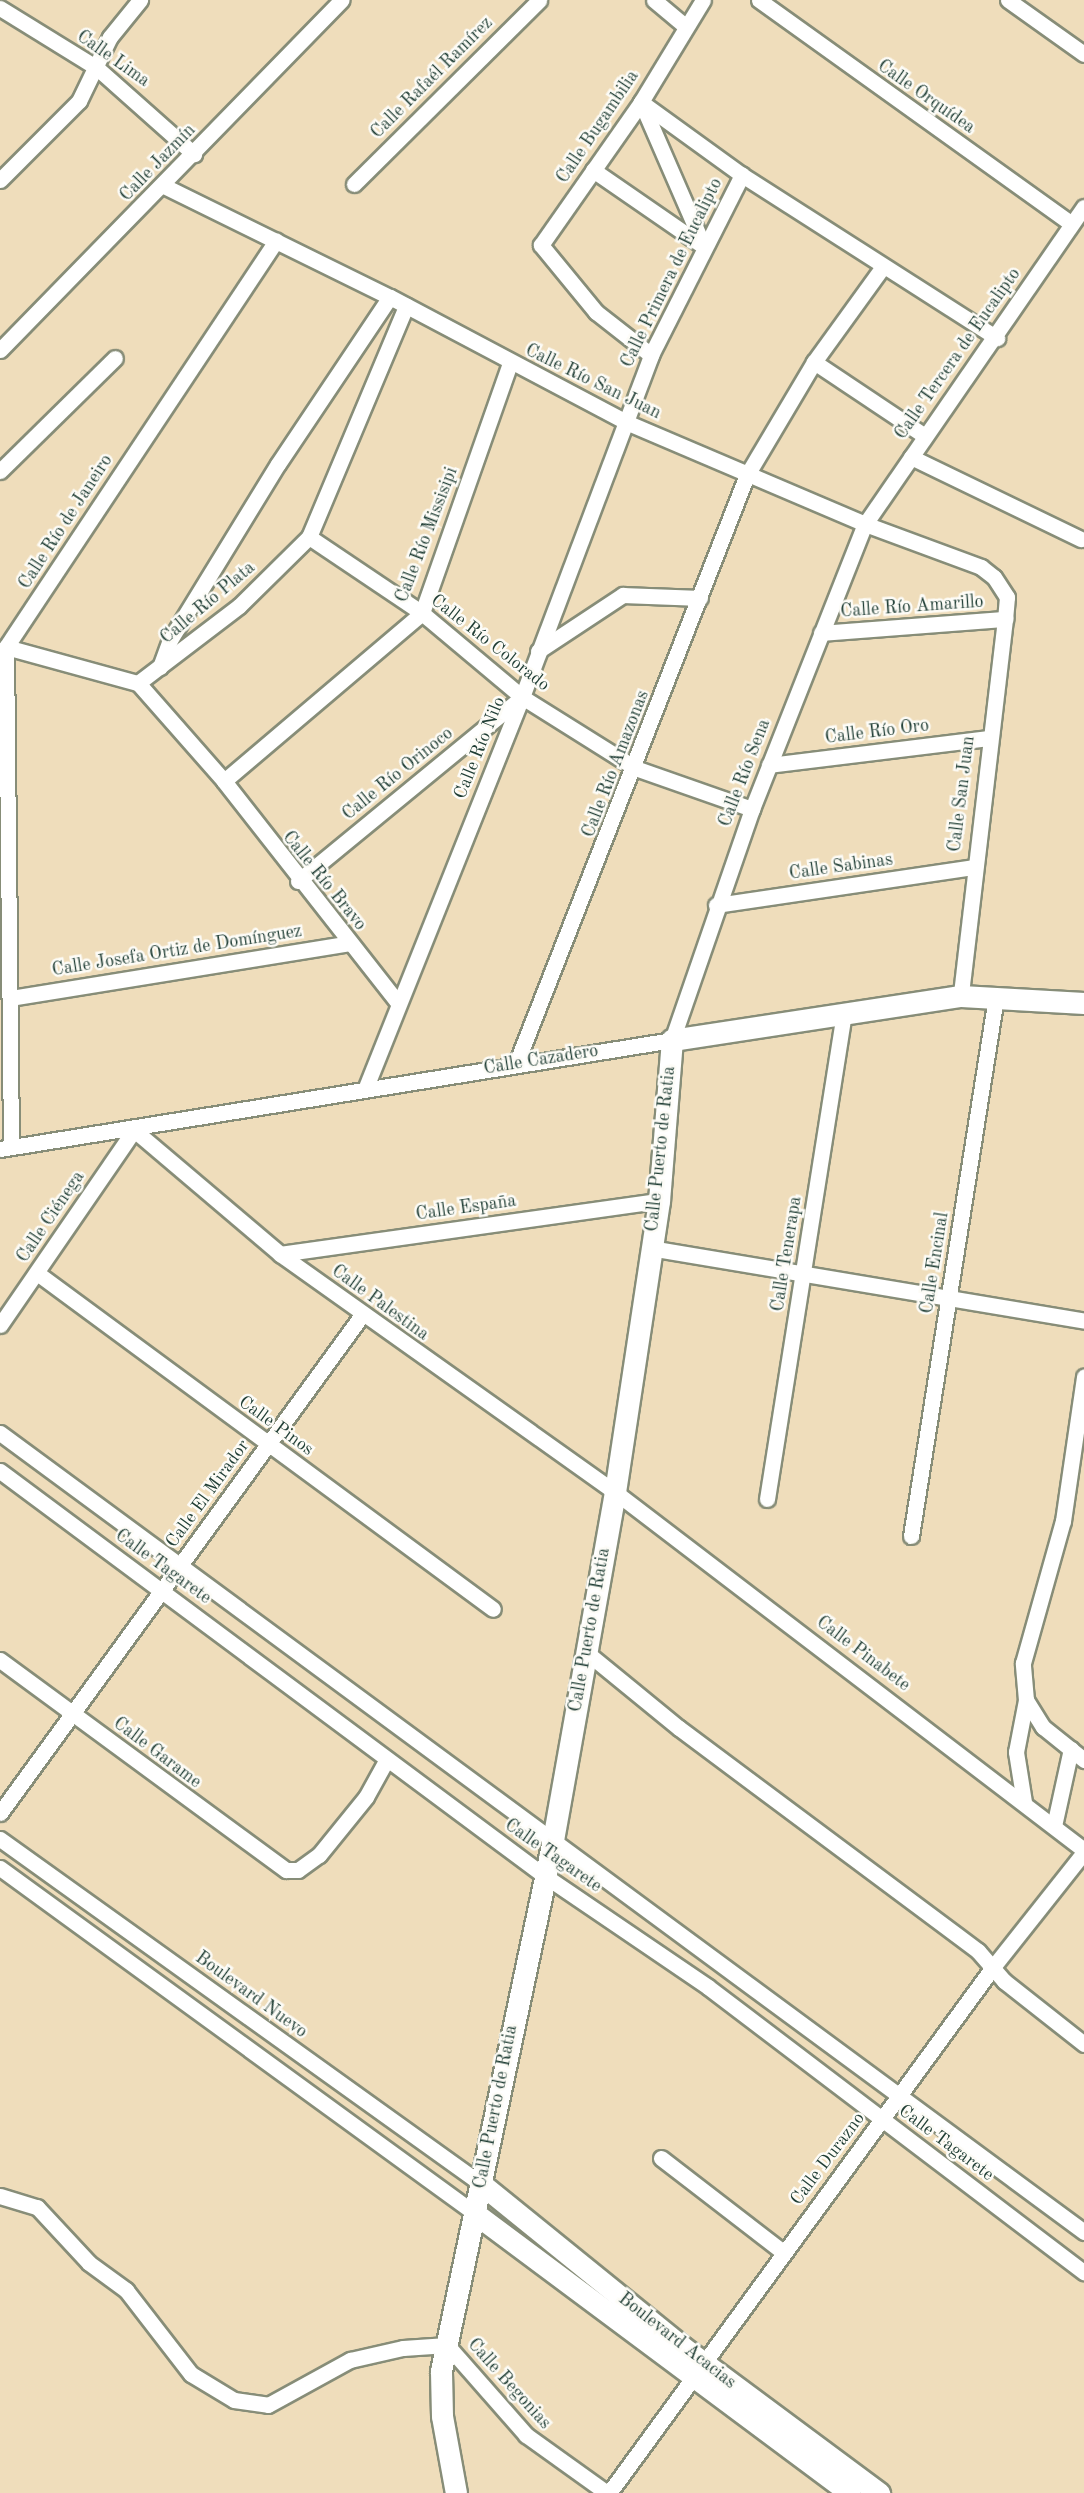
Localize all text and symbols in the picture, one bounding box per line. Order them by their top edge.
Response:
street label: Calle Rafaél Ramírez [367,13,497,143]
street label: Calle Lima [72,26,154,92]
street label: Calle Orquídea [873,55,979,139]
street label: Calle Bugambilia [552,66,644,188]
street label: Calle Jazmín [116,120,200,206]
street label: Calle Primera de Eucalipto [617,175,727,371]
street label: Calle Tercera de Eucalipto [891,264,1025,444]
street label: Calle Río San Juan [522,340,664,424]
street label: Calle Río de Janeiro [14,451,118,593]
street label: Calle Río Missisipi [391,464,463,606]
street label: Calle Río Plata [156,557,260,649]
street label: Calle Río Colorado [426,590,554,696]
street label: Calle Río Amarillo [840,591,984,623]
street label: Calle Río Amazonas [578,687,654,841]
street label: Calle Río Nilo [450,694,510,802]
street label: Calle Río Oro [824,715,930,749]
street label: Calle Río Sena [715,716,775,830]
street label: Calle Río Orinoco [338,723,458,825]
street label: Calle San Juan [944,735,980,853]
street label: Calle Río Bravo [277,827,371,935]
street label: Calle Sabinas [788,849,894,885]
street label: Calle Josefa Ortiz de Domínguez [50,921,304,981]
street label: Calle Cazadero [482,1040,600,1080]
street label: Calle Puerto de Ratia [642,1065,680,1233]
street label: Calle Ciénega [12,1167,90,1267]
street label: Calle España [414,1190,518,1226]
street label: Calle Tenerapa [767,1195,807,1313]
street label: Calle Encinal [916,1211,954,1315]
street label: Calle Palestina [327,1260,433,1346]
street label: Calle Pinos [234,1392,318,1460]
street label: Calle El Mirador [162,1436,254,1552]
street label: Calle Tagarete [111,1525,215,1609]
street label: Calle Puerto de Ratia [565,1546,615,1714]
street label: Calle Pinabete [812,1612,914,1696]
street label: Calle Garame [109,1713,205,1793]
street label: Calle Tagarete [500,1815,606,1897]
street label: Boulevard Nuevo [191,1947,311,2043]
street label: Calle Puerto de Ratia [470,2023,522,2191]
street label: Calle Tagarete [894,2100,998,2186]
street label: Calle Durazno [786,2108,870,2210]
street label: Boulevard Acacias [614,2288,740,2394]
street label: Calle Begonias [463,2334,555,2434]

